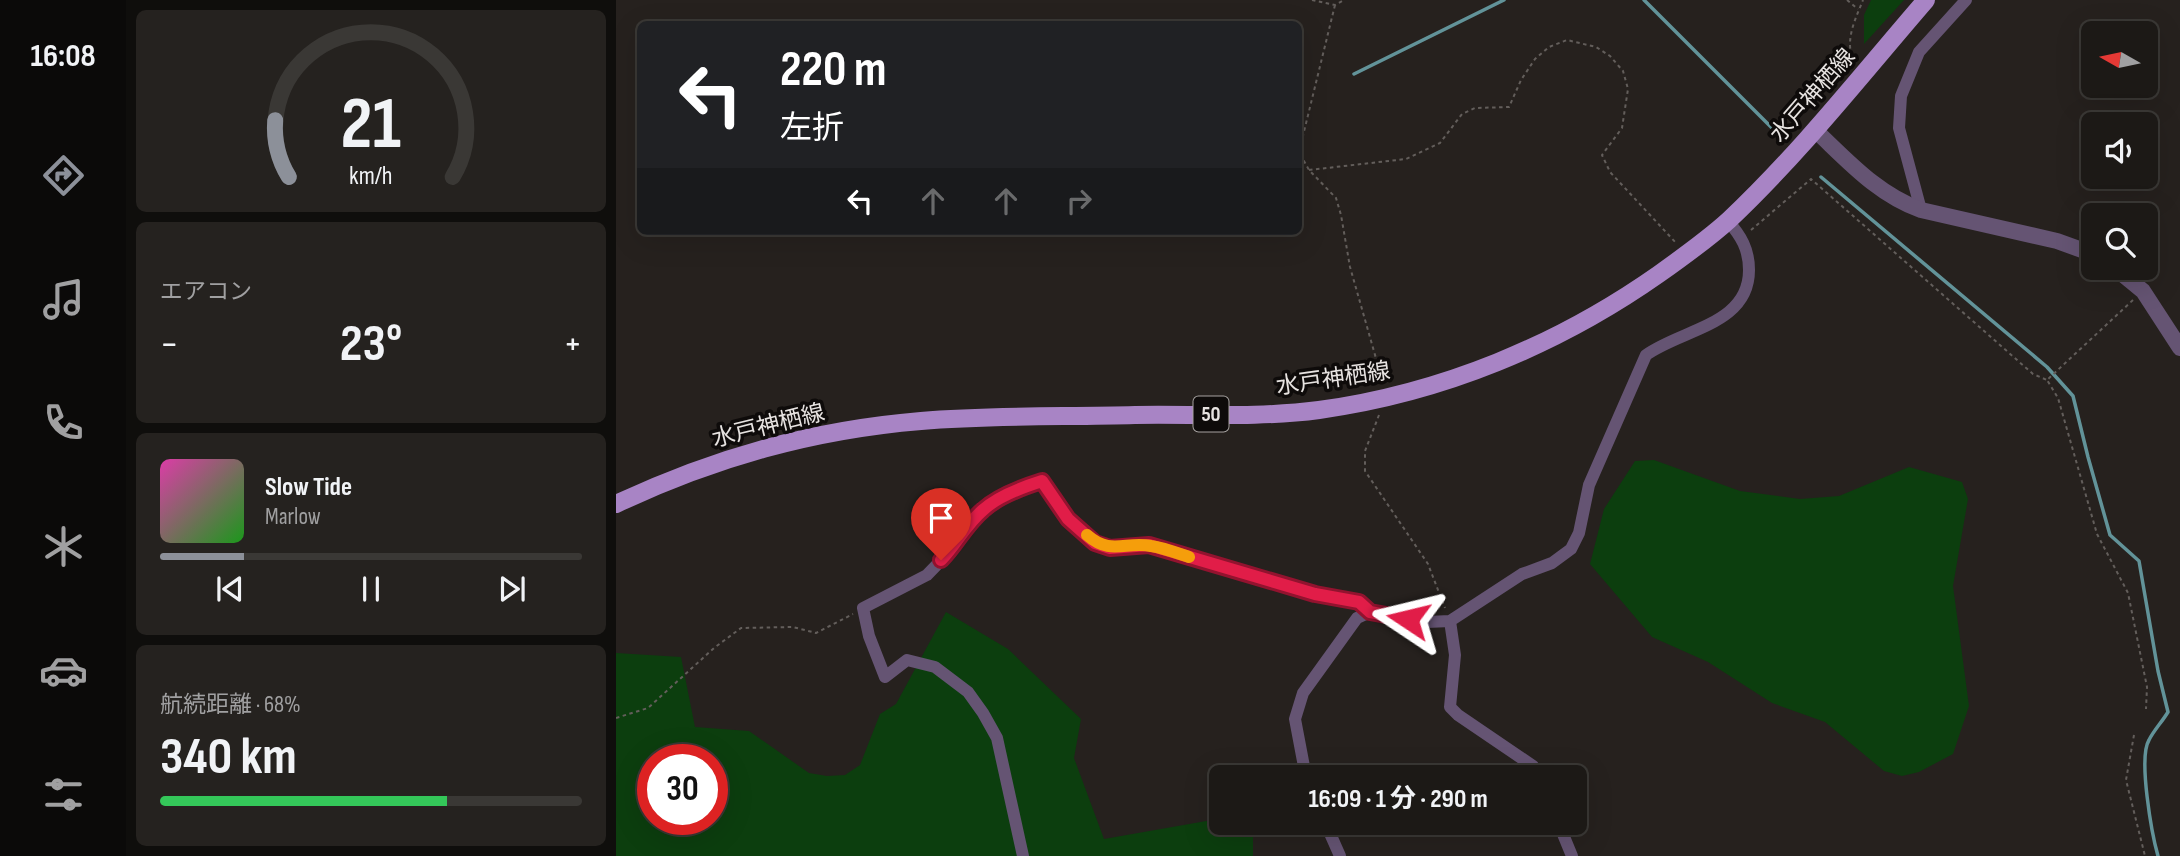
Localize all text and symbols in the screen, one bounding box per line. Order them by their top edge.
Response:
north arrow [2081,21,2158,98]
map controls [2081,21,2158,280]
text: 16:08 [30,37,96,76]
text: 220 m [780,41,886,100]
street label: 水戸神栖線 [1764,43,1861,148]
icon: left [665,49,756,140]
text: 21 [341,81,401,169]
text: 左折 [780,109,844,148]
button: sound [2081,112,2158,189]
icon: directions [39,151,88,200]
text: km/h [349,161,393,192]
icon: left [841,182,879,220]
icon: ahead [914,182,952,220]
icon: ahead [987,182,1025,220]
icon: right [1060,182,1098,220]
button: search [2081,203,2158,280]
icon: music [39,275,88,324]
text: エアコン [160,278,252,306]
text: 23° [340,313,402,376]
text: − [160,322,179,367]
text: + [563,322,582,367]
street label: 水戸神栖線 [1274,357,1392,401]
road number: 50 [1194,396,1228,432]
icon: phone [39,398,88,447]
street label: 水戸神栖線 [709,398,827,453]
text: Slow Tide [265,472,352,503]
pin [911,488,971,560]
icon: arrive [922,499,960,537]
text: Marlow [265,503,321,531]
icon: climate [39,522,88,571]
icon: previous [211,570,249,608]
icon: pause [352,570,390,608]
icon: next [493,570,531,608]
position arrow [1371,582,1445,656]
icon: car [39,646,88,695]
text: 航続距離 · 68% [160,691,301,719]
text: 340 km [160,726,297,789]
speed limit sign: 30 [637,744,728,835]
icon: filters [39,770,88,819]
text: 16:09 · 1 分 · 290 m [1308,784,1488,815]

